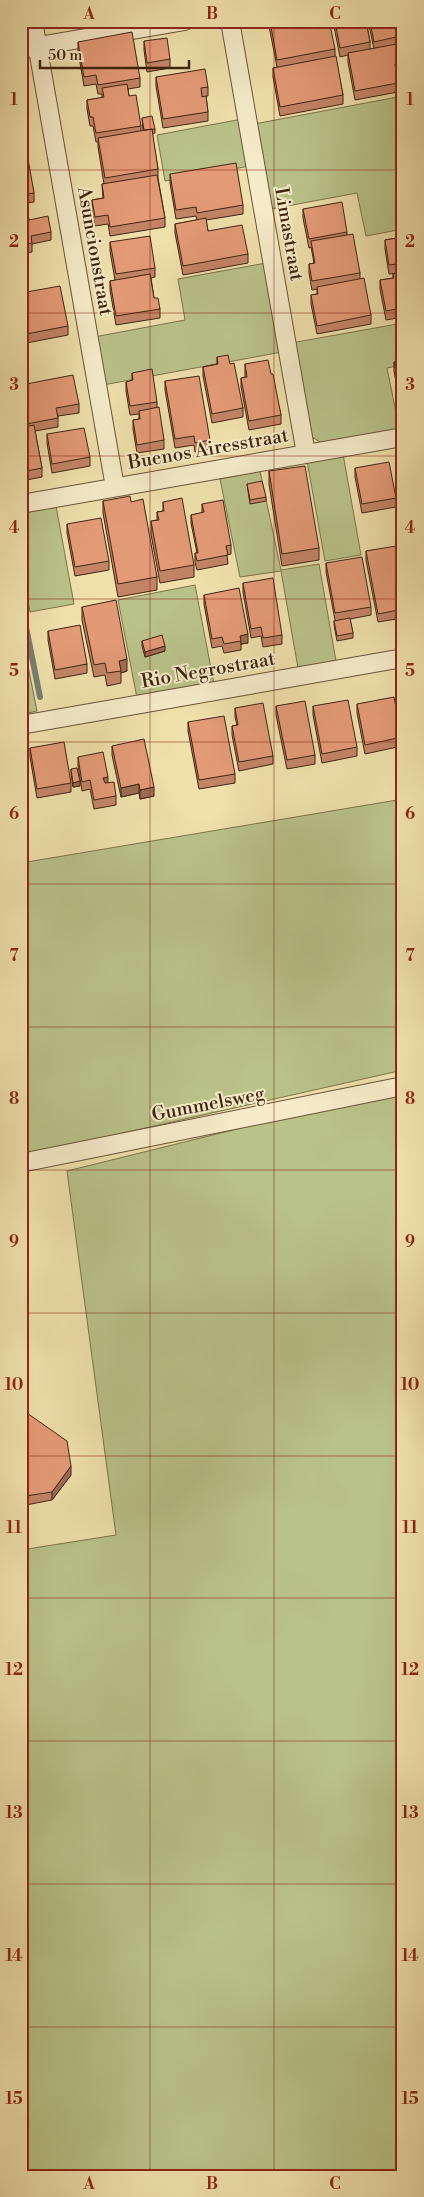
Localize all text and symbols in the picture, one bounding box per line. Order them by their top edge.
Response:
text: A [82,4,95,24]
text: B [206,4,218,24]
text: C [329,4,341,24]
scale bar [40,38,189,70]
text: 50 m [48,46,82,65]
text: 1 [10,90,18,110]
text: 1 [406,90,414,110]
street label: Asuncionstraat [72,184,118,318]
street label: Limastraat [269,185,309,283]
text: 2 [9,232,19,252]
text: 2 [405,232,415,252]
text: 3 [9,375,19,395]
text: 3 [405,375,415,395]
street label: Buenos Airesstraat [125,423,290,475]
text: 4 [9,518,20,538]
text: 4 [405,518,416,538]
street label: Rio Negrostraat [139,646,277,694]
text: 5 [9,661,19,681]
text: 5 [405,661,415,681]
text: 6 [9,804,19,824]
text: 6 [405,804,415,824]
text: 7 [9,946,19,966]
text: 7 [405,946,415,966]
street label: Gummelsweg [150,1081,267,1127]
text: 8 [9,1089,19,1109]
text: 8 [405,1089,415,1109]
text: 9 [9,1232,19,1252]
text: 9 [405,1232,415,1252]
text: 10 [5,1375,23,1395]
text: 10 [401,1375,419,1395]
text: 11 [6,1518,22,1538]
text: 11 [402,1518,418,1538]
text: 12 [5,1660,23,1680]
text: 12 [401,1660,419,1680]
text: 13 [5,1803,23,1823]
text: 13 [401,1803,419,1823]
text: 14 [5,1946,23,1966]
text: 14 [401,1946,419,1966]
text: 15 [5,2089,23,2109]
text: 15 [401,2089,419,2109]
text: A [82,2174,95,2194]
text: B [206,2174,218,2194]
text: C [329,2174,341,2194]

